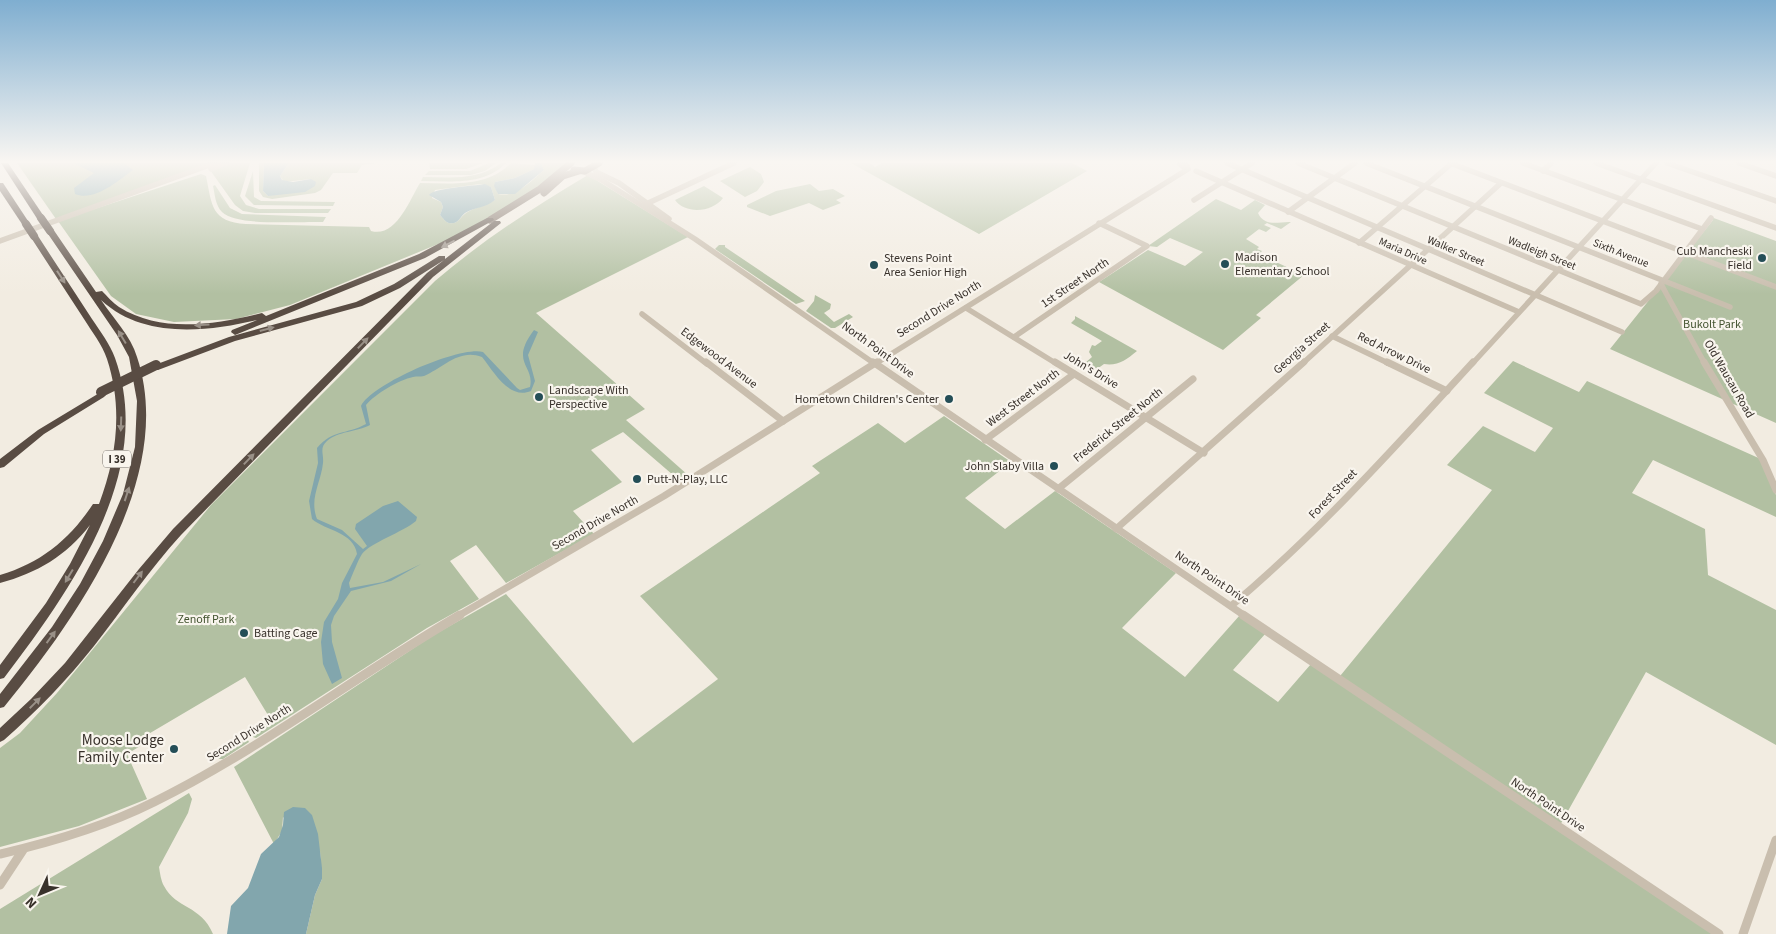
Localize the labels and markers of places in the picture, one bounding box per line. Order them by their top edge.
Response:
place label: Cub Mancheski Field [1676,243,1752,274]
place label: Madison Elementary School [1235,249,1330,280]
place label: Stevens Point Area Senior High [884,250,967,281]
marker: Cub Mancheski Field [1756,252,1768,264]
marker: Madison Elementary School [1219,258,1231,270]
marker: Stevens Point Area Senior High [868,259,880,271]
place label: Landscape With Perspective [549,382,629,413]
marker: Landscape With Perspective [533,391,545,403]
place label: Hometown Children's Center [795,391,940,408]
marker: Hometown Children's Center [943,393,955,405]
place label: John Slaby Villa [965,458,1044,475]
marker: John Slaby Villa [1048,460,1060,472]
place label: Putt-N-Play, LLC [647,471,728,488]
marker: Putt-N-Play, LLC [631,473,643,485]
place label: Batting Cage [254,625,318,642]
marker: Batting Cage [238,627,250,639]
place label: Moose Lodge Family Center [78,730,165,768]
marker: Moose Lodge Family Center [168,743,180,755]

